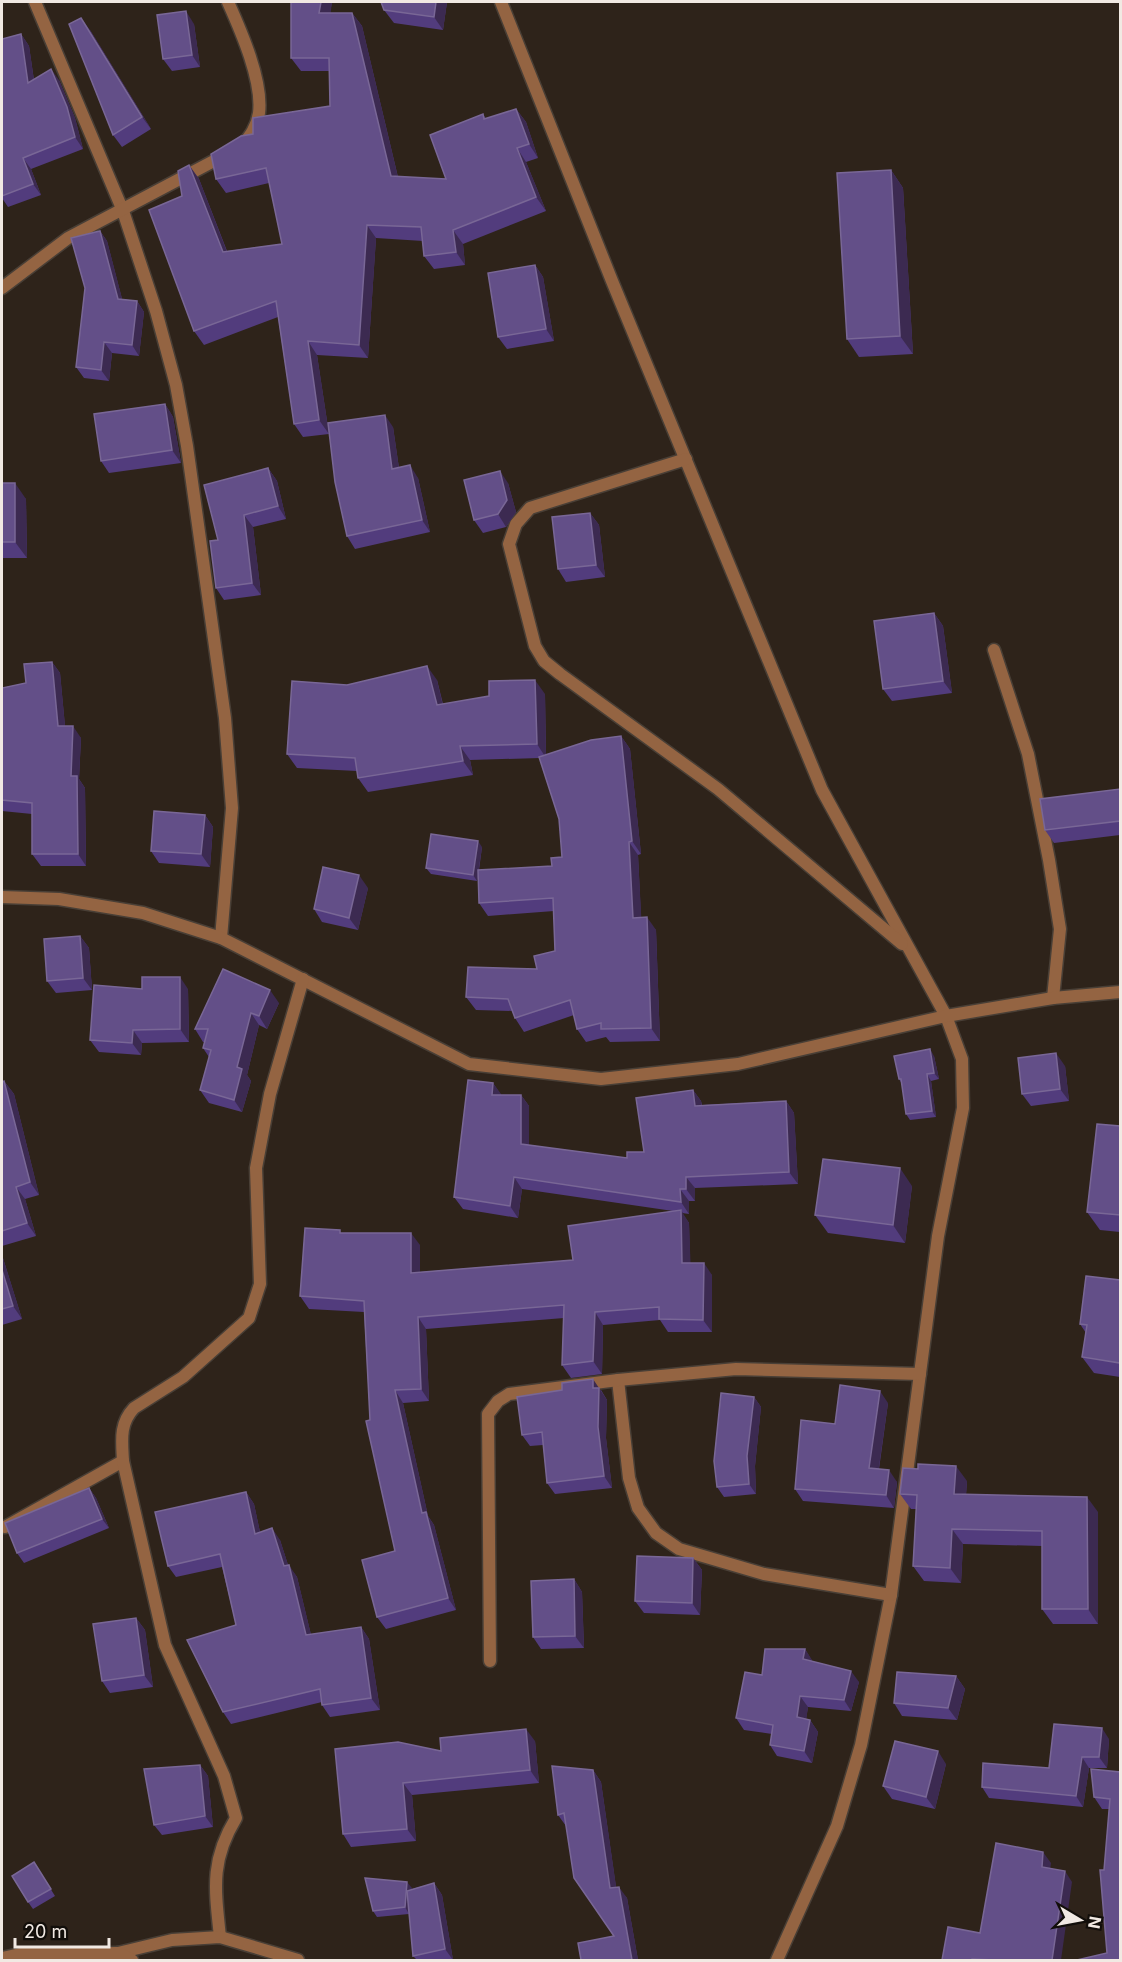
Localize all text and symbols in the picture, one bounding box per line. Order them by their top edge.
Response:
north arrow [1050,1890,1110,1950]
scale bar [15,1911,110,1949]
text: N [1084,1915,1106,1930]
text: 20 m [24,1921,67,1942]

